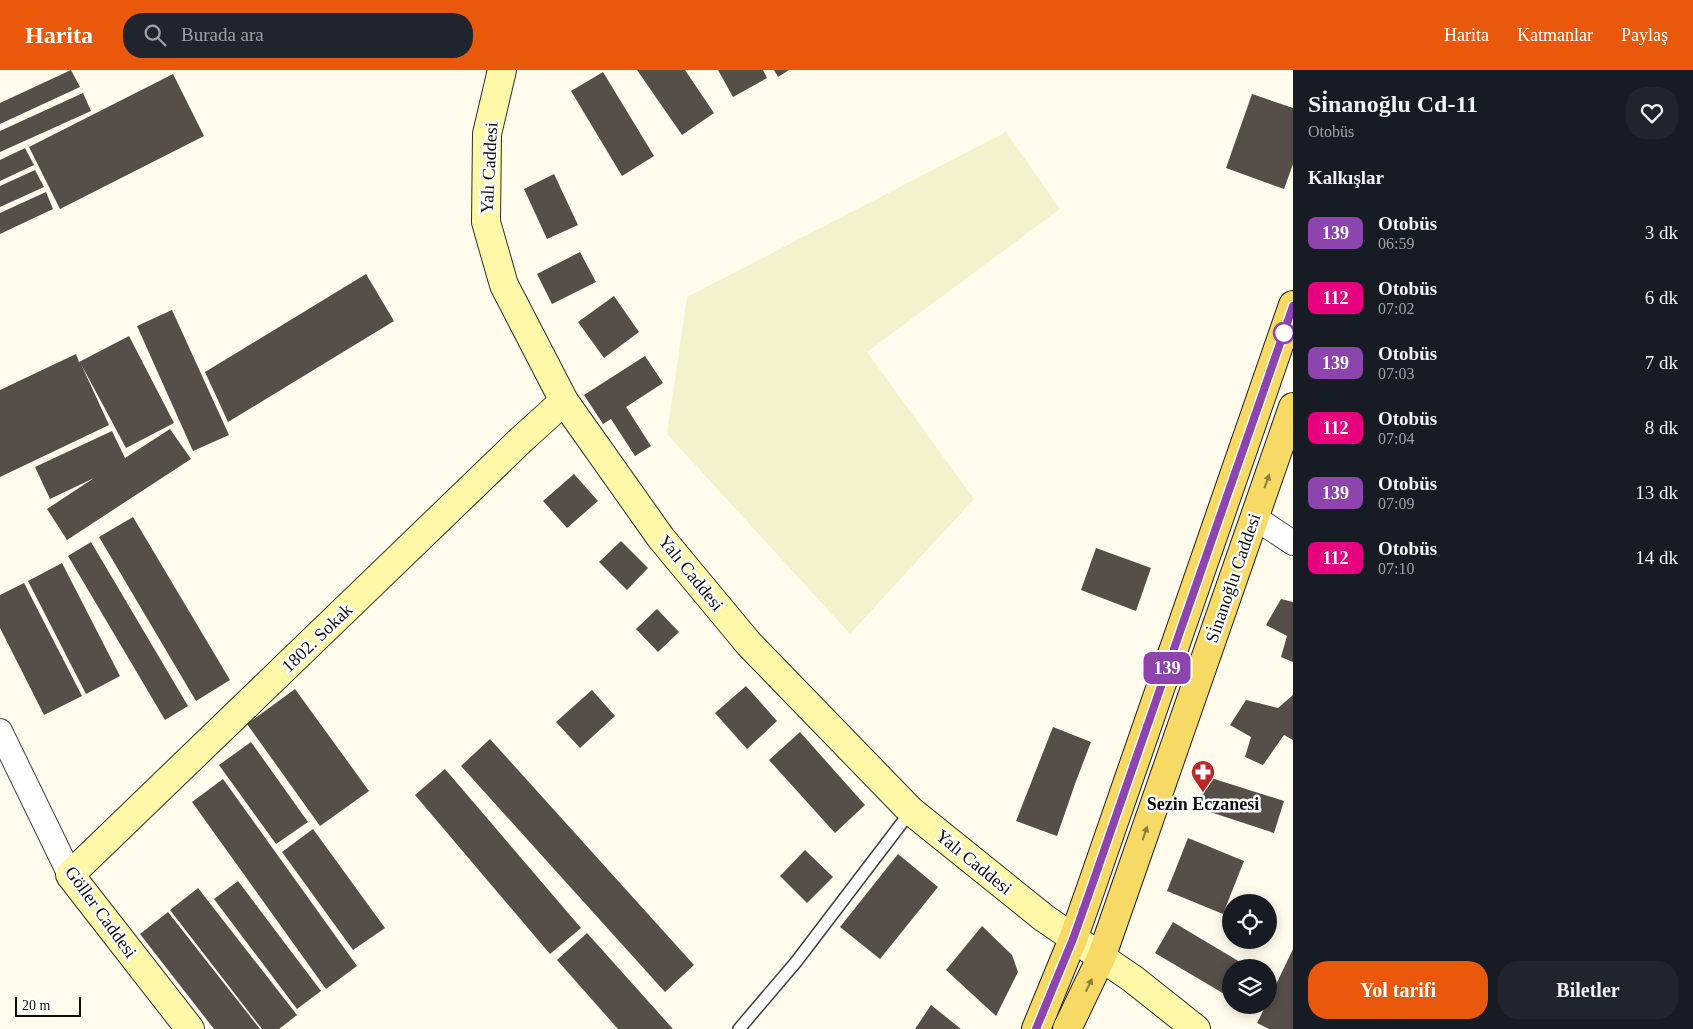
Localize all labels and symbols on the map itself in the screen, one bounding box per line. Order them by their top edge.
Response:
street label: Yalı Caddesi [477,122,501,214]
unlabelled marker [1273,322,1295,344]
one-way arrow [1263,473,1271,488]
street label: Si̇nanoğlu Caddesi [1200,510,1265,645]
street label: Yalı Caddesi [654,531,728,615]
street label: 1802. Sokak [278,600,356,676]
line badge: 139 [1138,652,1196,684]
pharmacy icon: Sezin Eczanesi [1190,759,1216,793]
place label: Sezin Eczanesi [1147,794,1259,814]
street label: Yalı Caddesi [932,825,1016,899]
one-way arrow [1141,825,1149,840]
street label: Göller Caddesi [61,862,141,962]
one-way arrow [1085,978,1093,992]
scale bar [15,994,81,1017]

